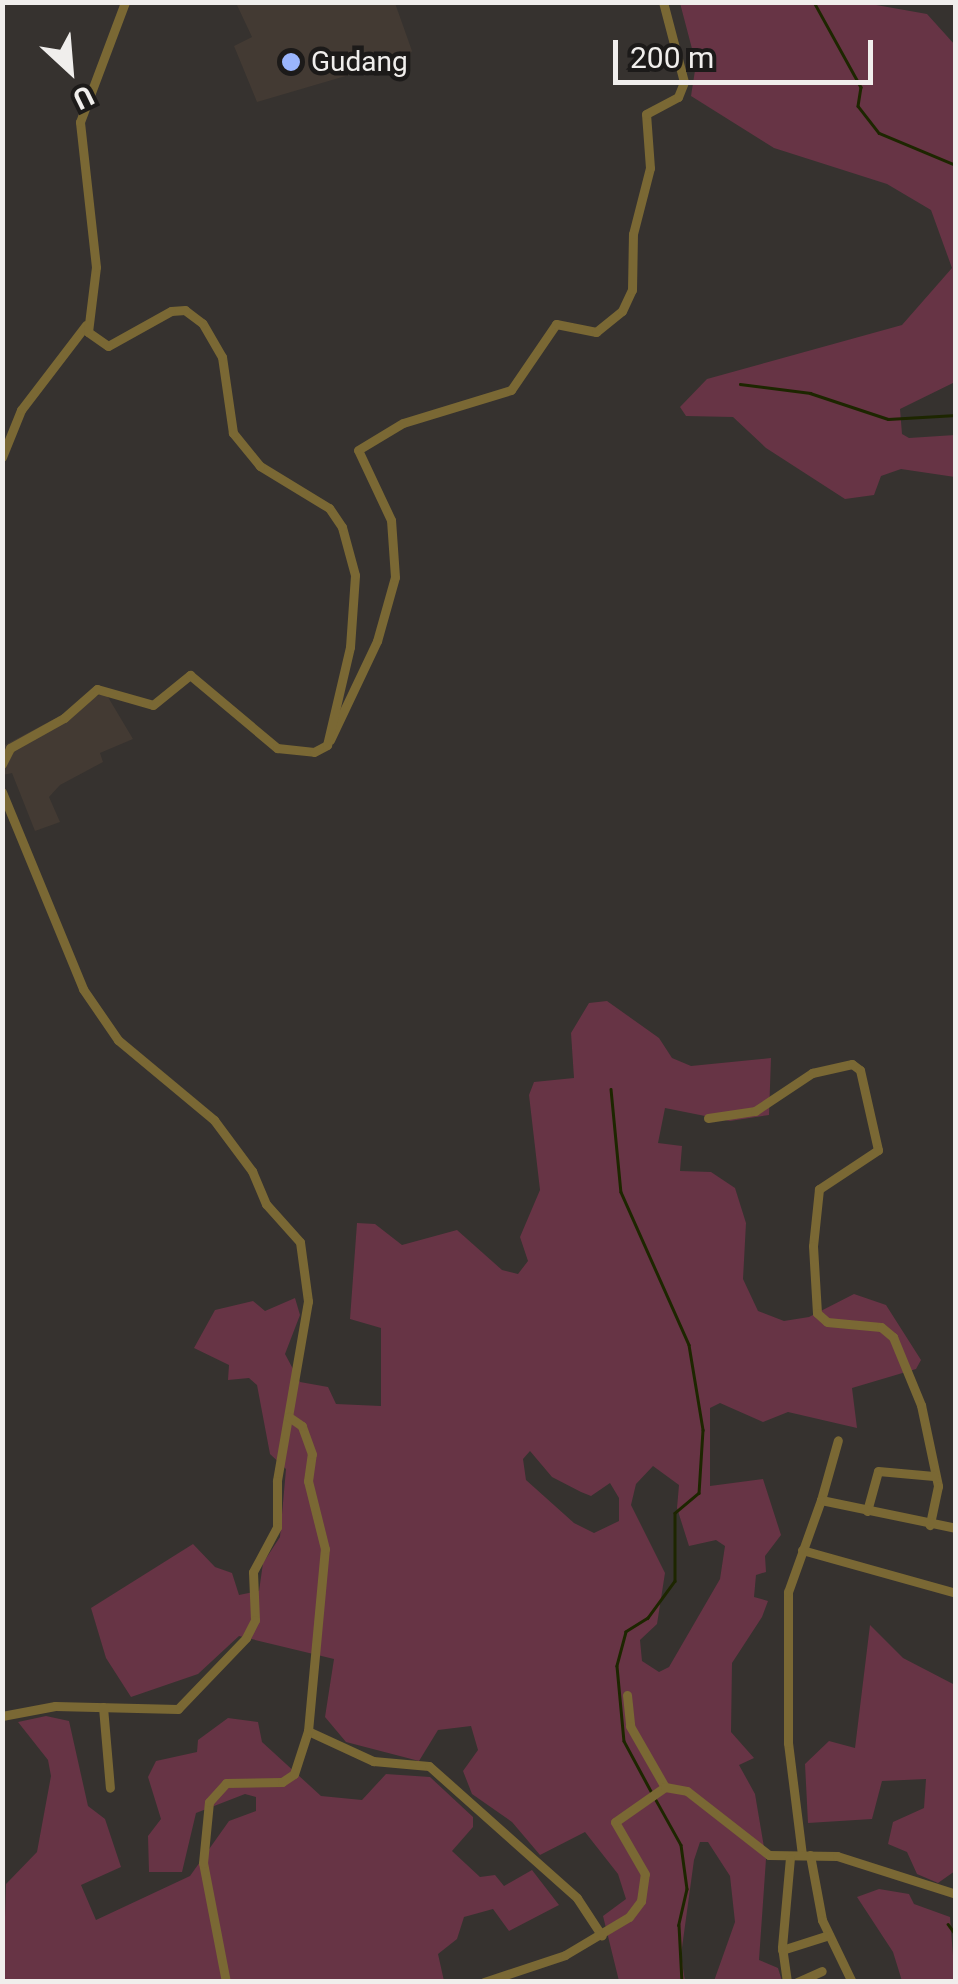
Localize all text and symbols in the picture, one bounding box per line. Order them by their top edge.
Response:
north arrow [20,20,120,120]
scale bar [618,20,878,82]
text: 200 m [630,40,714,75]
place label: Gudang [311,45,408,79]
marker: Gudang [280,51,302,73]
text: U [68,79,99,116]

